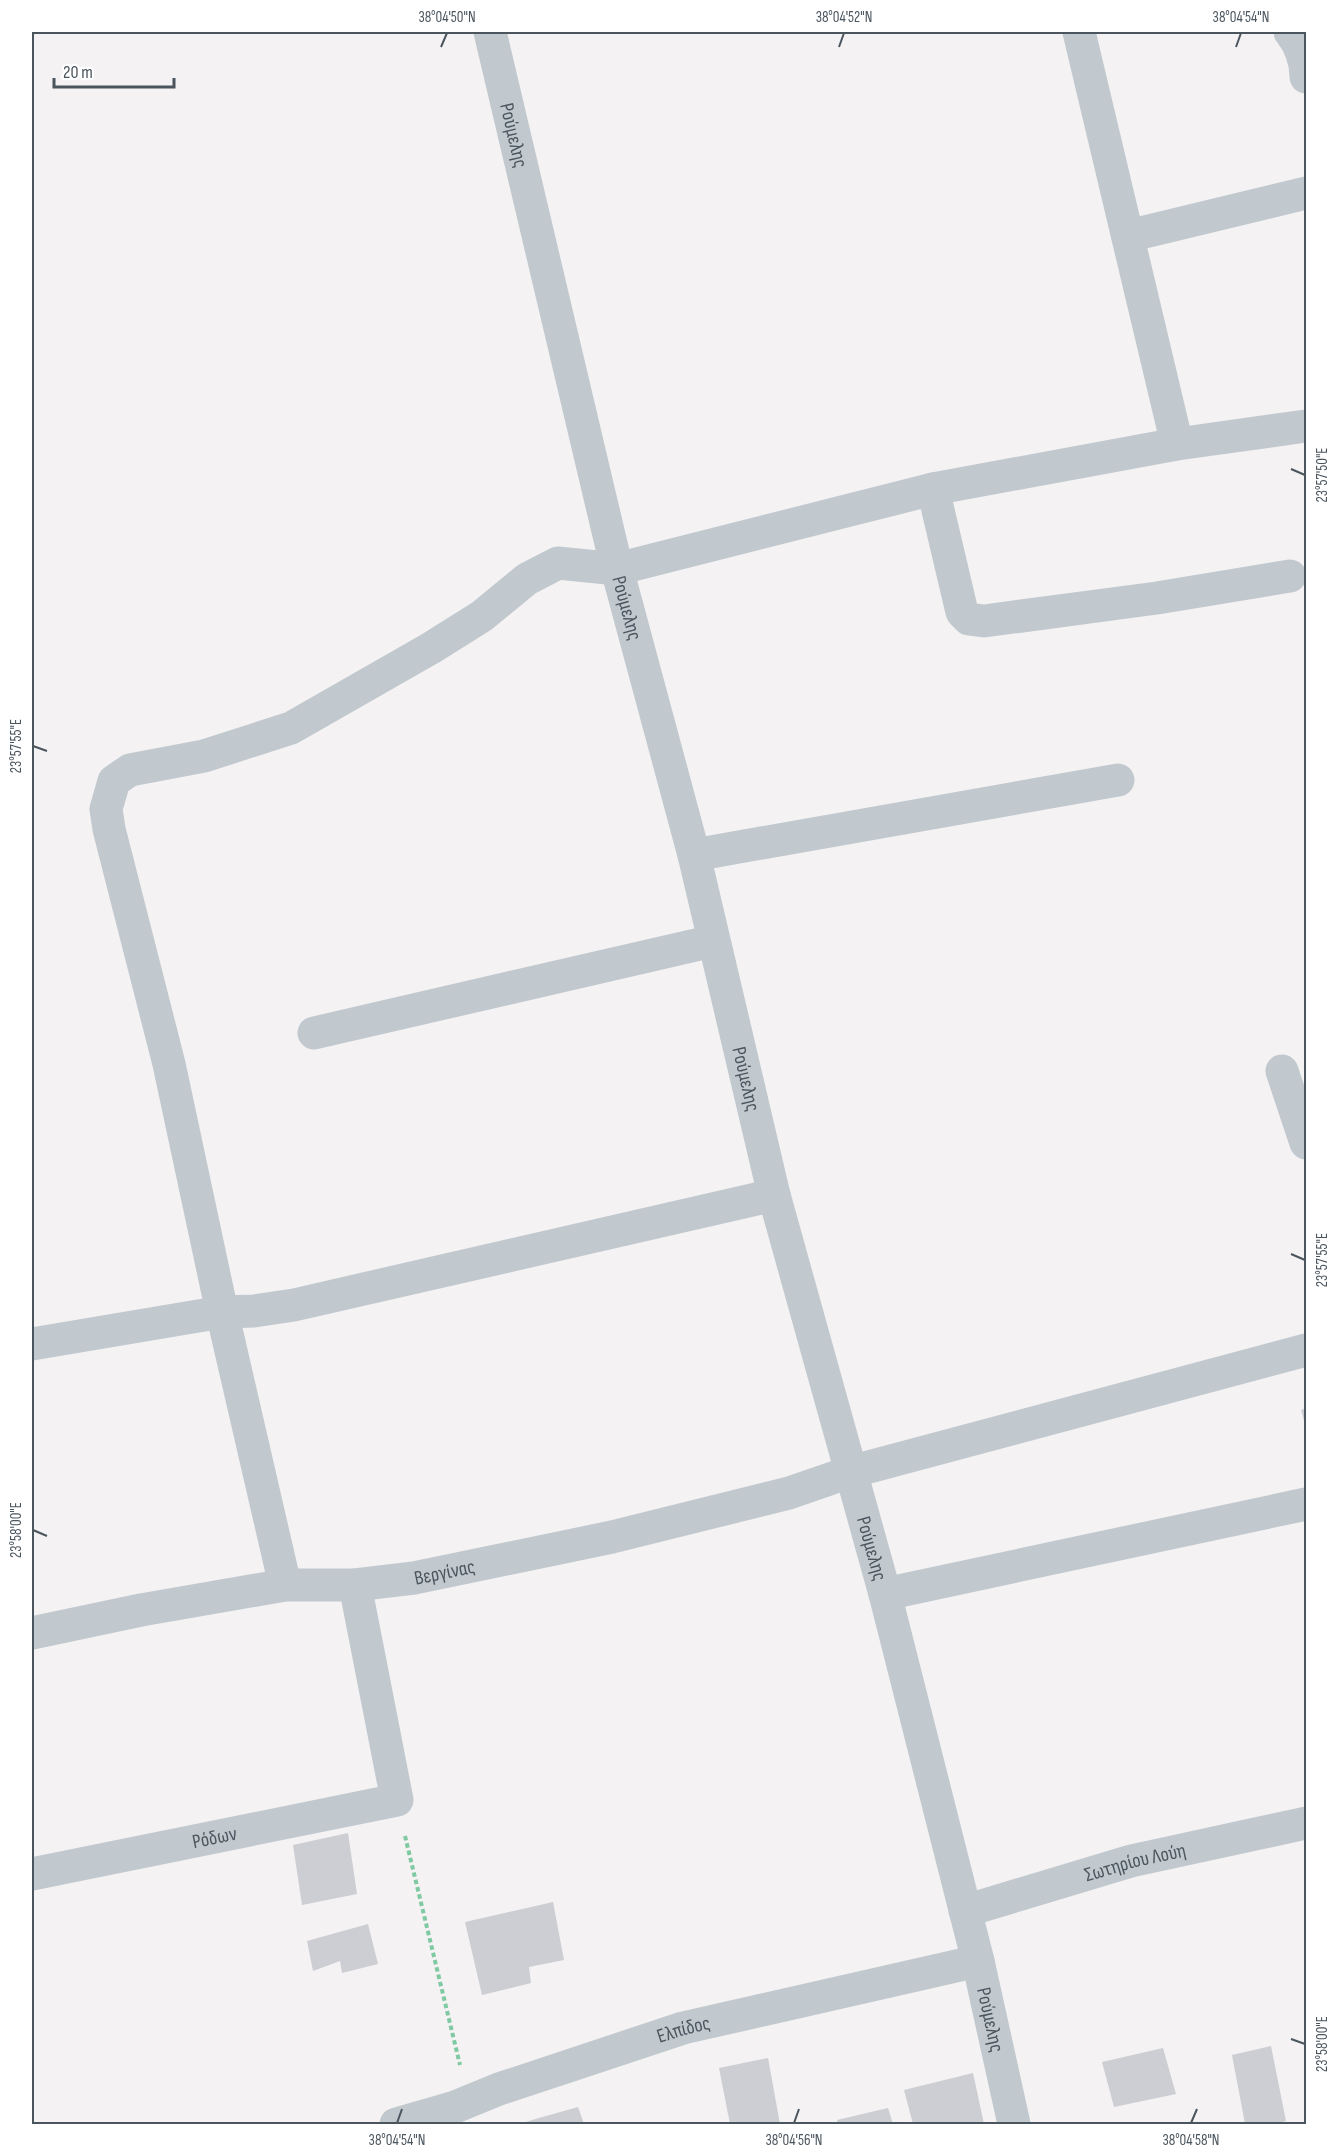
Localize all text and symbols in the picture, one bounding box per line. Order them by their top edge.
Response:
text: 38°04'50"N [418,8,476,27]
text: 38°04'52"N [816,8,872,27]
text: 38°04'54"N [1213,8,1269,27]
scale bar [54,51,174,89]
text: 20 m [63,62,93,83]
street label: Ρούμελης [494,101,533,170]
text: 23°57'50"E [1313,448,1332,502]
street label: Ρούμελης [606,573,647,643]
text: 23°57'55"E [7,719,26,773]
street label: Ρούμελης [727,1044,765,1114]
text: 23°57'55"E [1313,1233,1332,1287]
text: 23°58'00"E [7,1502,26,1558]
street label: Ρούμελης [851,1514,892,1584]
street label: Βεργίνας [412,1555,477,1591]
street label: Ρόδων [190,1822,239,1854]
street label: Σωτηρίου Λούη [1082,1838,1188,1887]
street label: Ρούμελης [971,1985,1009,2055]
street label: Ελπίδος [654,2011,713,2049]
text: 23°58'00"E [1313,2016,1332,2072]
text: 38°04'54"N [369,2131,425,2150]
text: 38°04'56"N [765,2131,823,2150]
text: 38°04'58"N [1163,2131,1219,2150]

